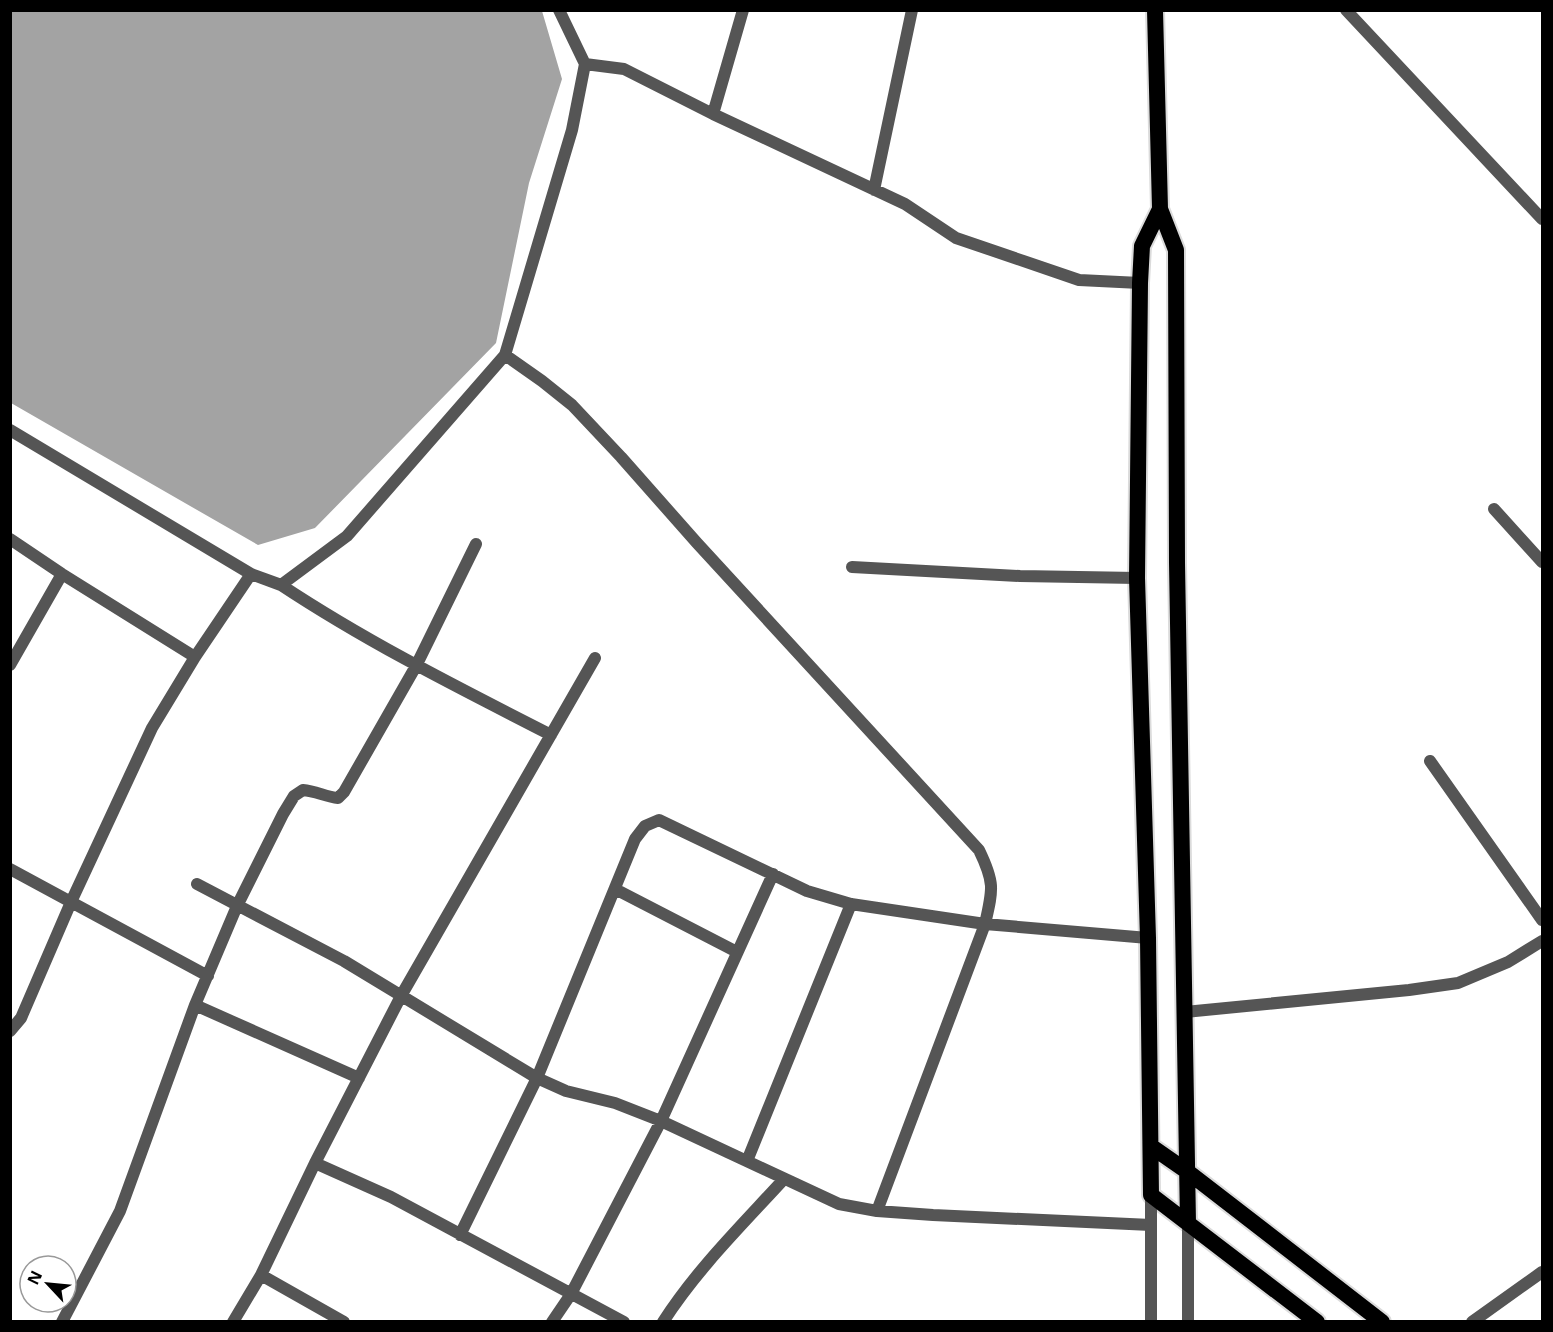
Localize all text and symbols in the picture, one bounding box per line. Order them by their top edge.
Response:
north arrow [18,1254,78,1314]
text: N [22,1267,47,1288]

